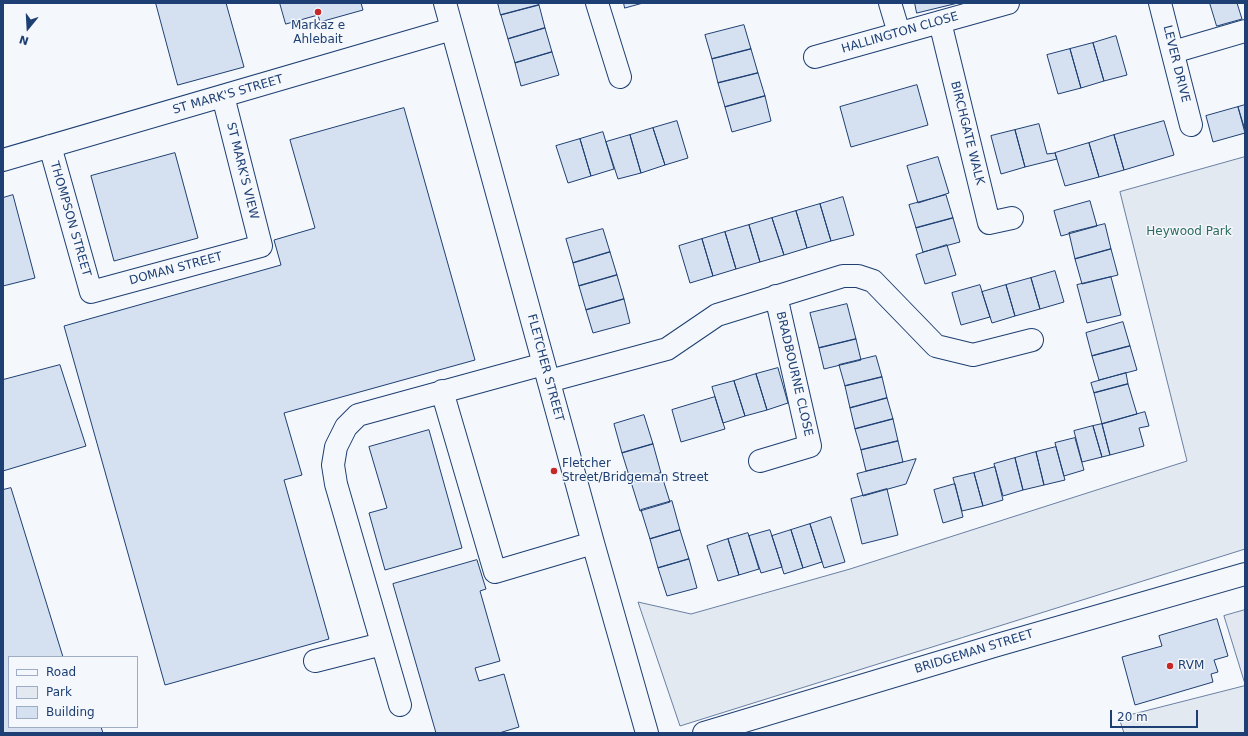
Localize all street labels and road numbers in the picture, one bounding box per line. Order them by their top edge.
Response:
street label: HALLINGTON CLOSE [840,9,960,57]
street label: LEVER DRIVE [1159,24,1193,104]
street label: ST MARK'S STREET [171,72,285,118]
street label: BIRCHGATE WALK [947,80,987,186]
street label: ST MARK'S VIEW [223,121,261,221]
street label: THOMPSON STREET [47,160,93,278]
street label: DOMAN STREET [128,250,224,288]
street label: BRADBOURNE CLOSE [773,310,815,438]
street label: FLETCHER STREET [524,313,566,423]
street label: BRIDGEMAN STREET [913,627,1035,677]

